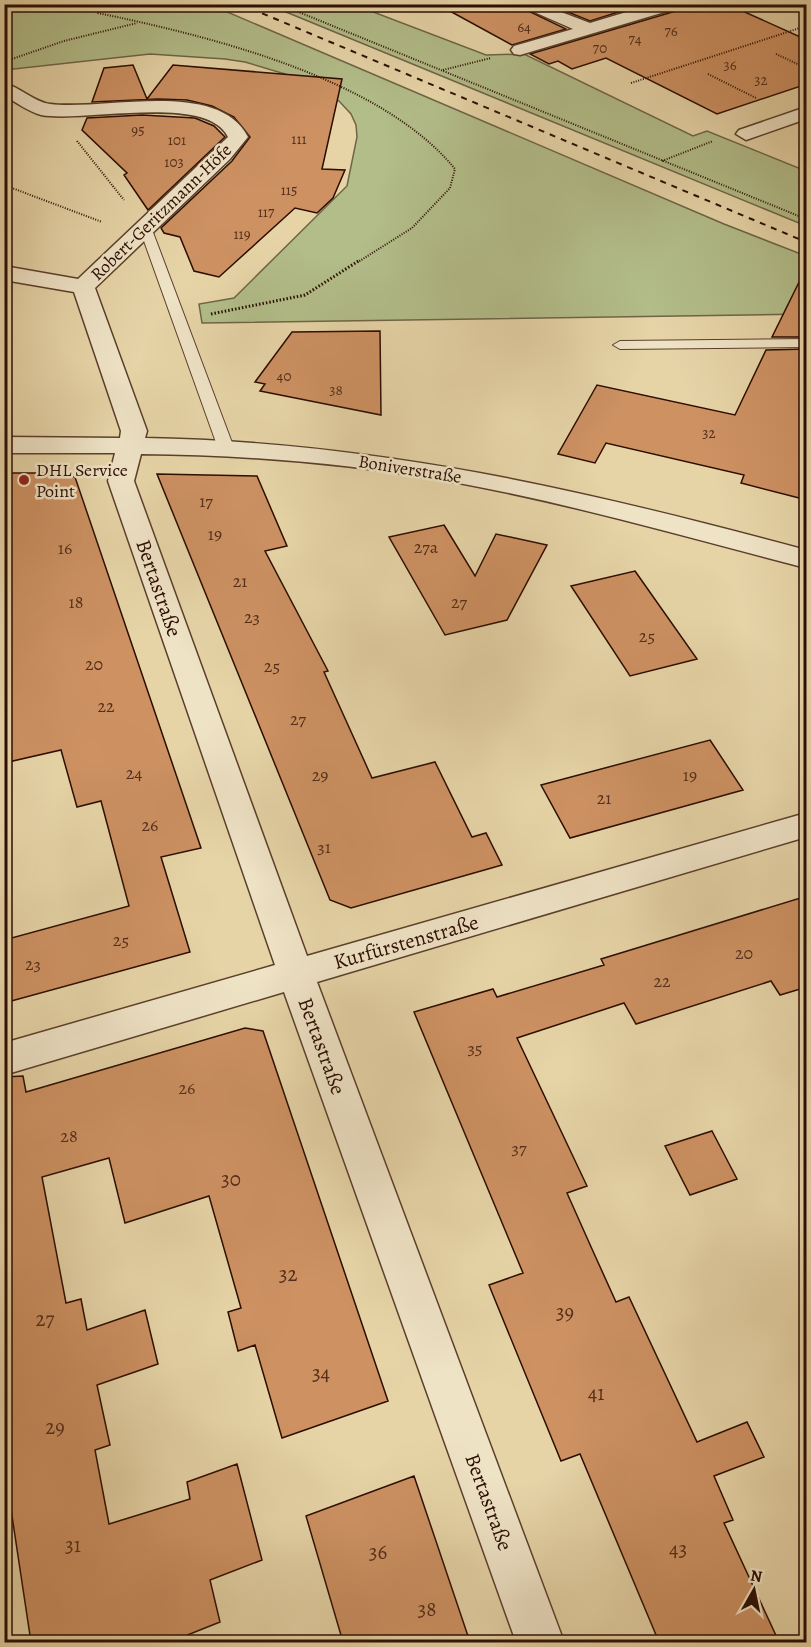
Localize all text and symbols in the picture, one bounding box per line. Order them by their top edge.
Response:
house number: 64 [517,17,531,37]
house number: 76 [664,21,678,41]
house number: 74 [628,29,642,49]
house number: 70 [593,38,607,58]
house number: 36 [723,55,737,75]
house number: 32 [754,70,768,90]
house number: 95 [131,120,145,140]
house number: 111 [291,129,307,149]
house number: 101 [168,130,186,150]
street label: Robert-Geritzmann-Höfe [85,138,237,286]
house number: 103 [164,152,184,172]
house number: 115 [281,180,297,200]
house number: 117 [258,202,275,222]
house number: 119 [233,224,251,244]
house number: 40 [277,366,291,386]
house number: 38 [329,380,343,400]
house number: 32 [702,423,716,443]
street label: Boniverstraße [357,449,463,489]
place label: DHL Service Point [36,458,128,503]
marker: DHL Service Point [17,473,31,487]
house number: 17 [199,489,213,513]
house number: 19 [208,522,222,546]
house number: 27a [414,535,439,559]
house number: 16 [58,536,72,560]
street label: Bertastraße [129,536,189,640]
house number: 21 [233,569,247,593]
house number: 18 [69,590,83,614]
house number: 27 [451,590,467,614]
house number: 23 [244,605,260,629]
house number: 25 [639,624,655,648]
house number: 20 [85,652,103,676]
house number: 25 [264,654,280,678]
house number: 22 [97,694,115,718]
house number: 27 [290,707,306,731]
house number: 24 [126,761,142,785]
house number: 29 [312,763,328,787]
house number: 19 [683,763,697,787]
house number: 21 [597,786,611,810]
house number: 26 [142,813,158,837]
house number: 31 [317,835,331,859]
street label: Kurfürstenstraße [330,908,482,976]
house number: 25 [113,928,129,952]
house number: 20 [735,941,753,965]
house number: 23 [25,952,41,976]
house number: 22 [653,969,671,993]
street label: Bertastraße [292,994,352,1098]
house number: 35 [467,1036,483,1060]
house number: 26 [179,1076,195,1100]
house number: 28 [60,1124,78,1148]
house number: 37 [511,1136,527,1160]
house number: 30 [221,1165,241,1193]
house number: 32 [279,1260,297,1288]
house number: 39 [556,1298,574,1326]
house number: 27 [36,1305,55,1333]
house number: 34 [312,1359,330,1387]
house number: 41 [588,1379,604,1407]
house number: 29 [45,1413,65,1441]
street label: Bertastraße [459,1450,519,1554]
house number: 31 [65,1531,81,1559]
house number: 43 [669,1535,687,1563]
house number: 36 [369,1538,388,1566]
north arrow [724,1560,784,1620]
text: N [749,1564,764,1588]
house number: 38 [418,1595,436,1623]

